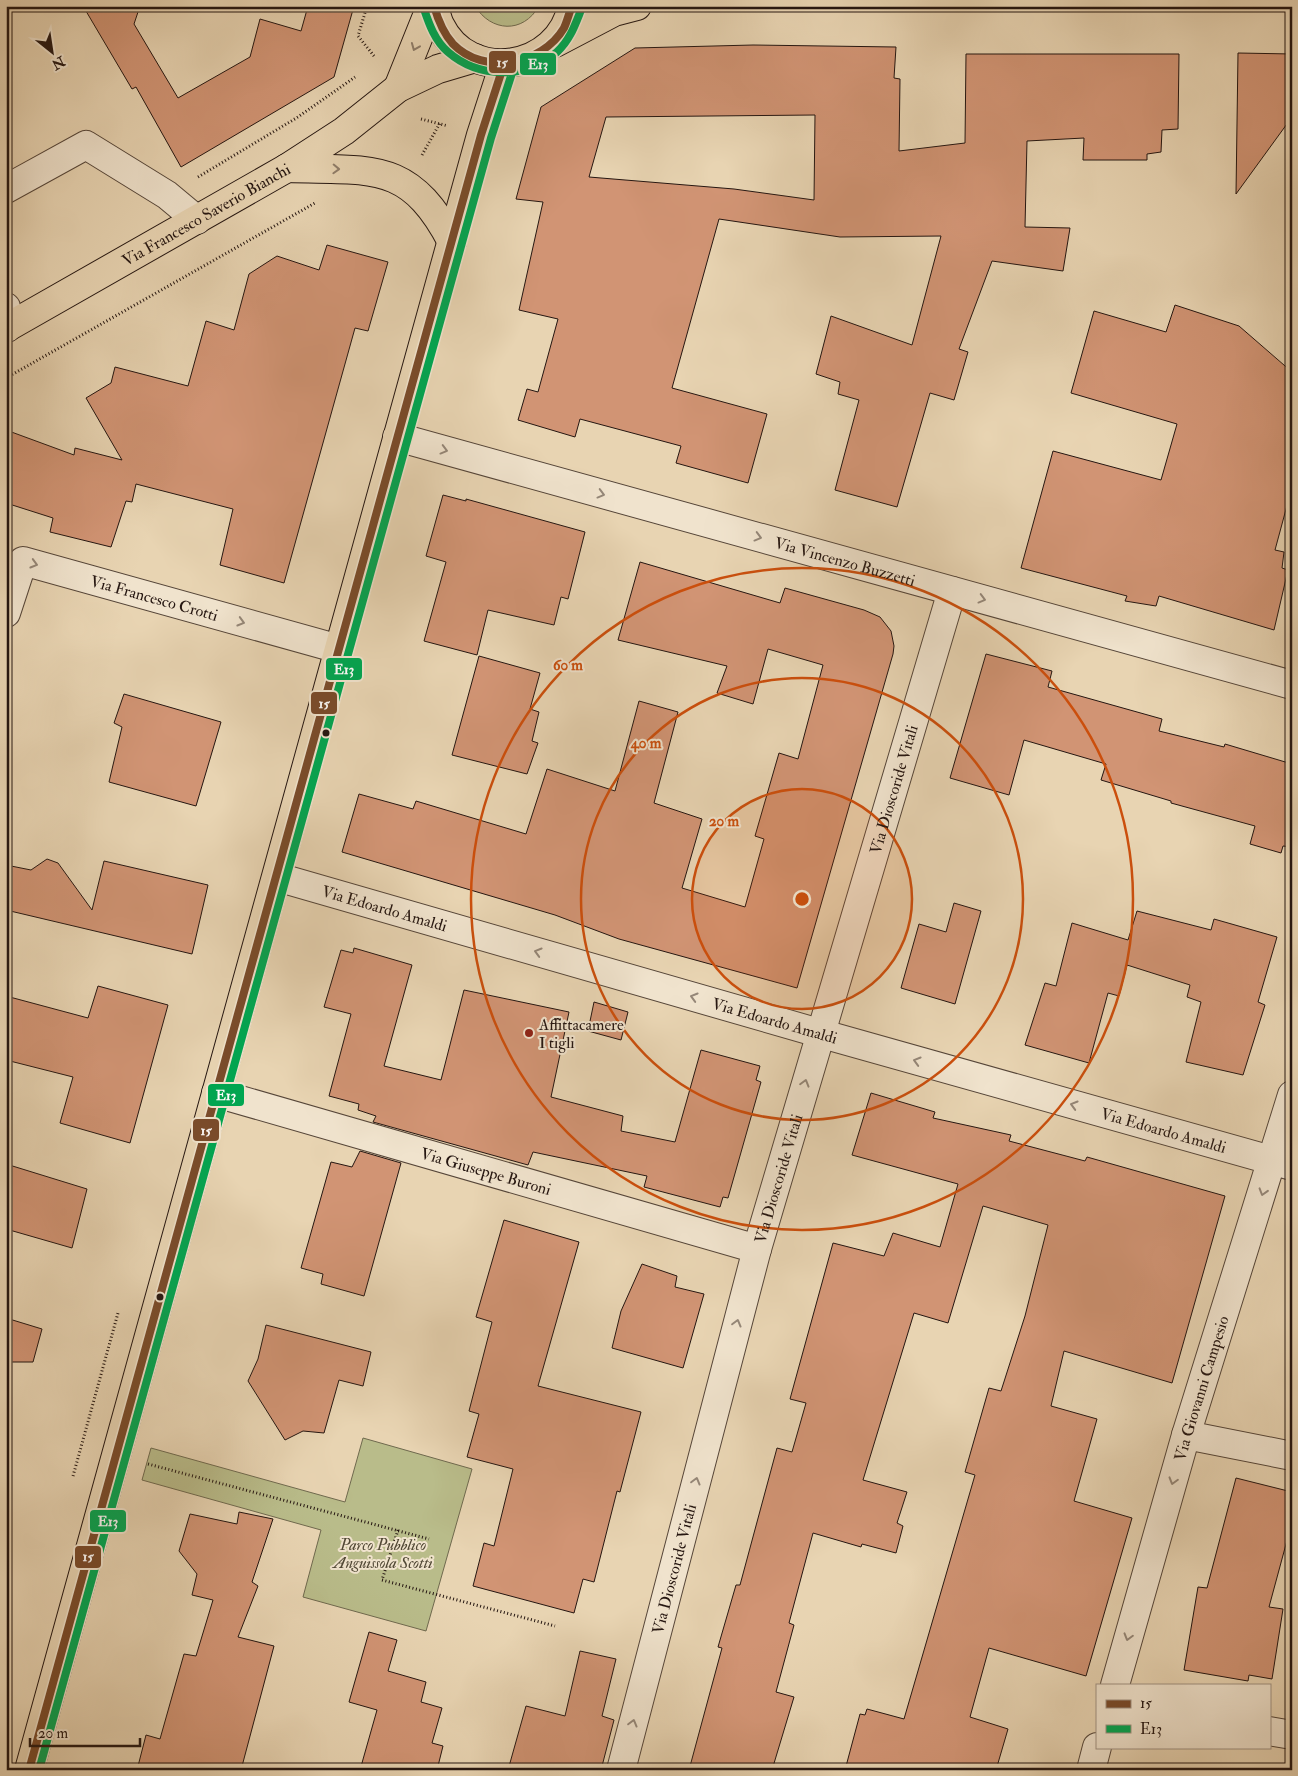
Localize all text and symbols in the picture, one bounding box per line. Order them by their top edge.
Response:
north arrow [28,28,78,78]
one-way arrow [411,42,421,51]
line badge: 15 [488,50,517,74]
text: N [48,52,69,74]
line badge: E13 [519,52,557,76]
text: 15 [496,54,508,71]
text: E13 [528,56,548,73]
street label: Via Francesco Saverio Bianchi [119,159,294,271]
one-way arrow [332,164,340,175]
one-way arrow [440,445,448,455]
one-way arrow [596,488,605,498]
one-way arrow [753,531,762,542]
street label: Via Vincenzo Buzzetti [772,533,917,591]
one-way arrow [29,558,38,569]
street label: Via Francesco Crotti [88,571,220,626]
one-way arrow [977,593,986,604]
one-way arrow [236,616,245,627]
text: 60 m [553,656,583,675]
line badge: E13 [325,657,363,681]
text: E13 [334,661,354,678]
line badge: 15 [310,691,338,715]
text: 15 [318,695,330,712]
street label: Via Dioscoride Vitali [866,723,923,856]
unlabelled marker [321,728,331,738]
text: 40 m [630,734,662,753]
text: 20 m [709,812,739,831]
street label: Via Edoardo Amaldi [319,881,449,936]
centre of rings [793,890,811,908]
one-way arrow [534,947,542,957]
one-way arrow [689,992,698,1003]
street label: Via Edoardo Amaldi [710,994,839,1049]
place label: Affittacamere I tigli [538,1015,624,1053]
marker: Affittacamere I tigli [523,1027,535,1039]
one-way arrow [913,1056,922,1067]
one-way arrow [799,1079,809,1087]
line badge: E13 [207,1083,245,1107]
text: E13 [216,1087,236,1104]
one-way arrow [1070,1101,1078,1111]
street label: Via Edoardo Amaldi [1098,1104,1228,1158]
street label: Via Dioscoride Vitali [750,1112,807,1246]
line badge: 15 [192,1118,220,1142]
text: 15 [200,1122,212,1139]
street label: Via Giuseppe Buroni [418,1144,553,1200]
one-way arrow [1258,1187,1268,1195]
unlabelled marker [155,1292,165,1302]
street label: Via Giovanni Campesio [1170,1313,1234,1463]
one-way arrow [731,1319,742,1328]
one-way arrow [1169,1476,1179,1484]
one-way arrow [691,1477,701,1485]
street label: Via Dioscoride Vitali [648,1502,701,1636]
line badge: E13 [89,1509,127,1533]
text: E13 [98,1513,118,1530]
park label: Parco Pubblico Anguissola Scotti [331,1535,433,1573]
line badge: 15 [74,1545,102,1569]
text: 15 [82,1548,94,1565]
one-way arrow [1124,1632,1134,1641]
legend [1096,1684,1270,1748]
text: 15 [1140,1694,1152,1713]
scale bar [30,1716,140,1748]
one-way arrow [628,1719,638,1727]
text: E13 [1140,1720,1162,1739]
text: 20 m [38,1724,68,1743]

